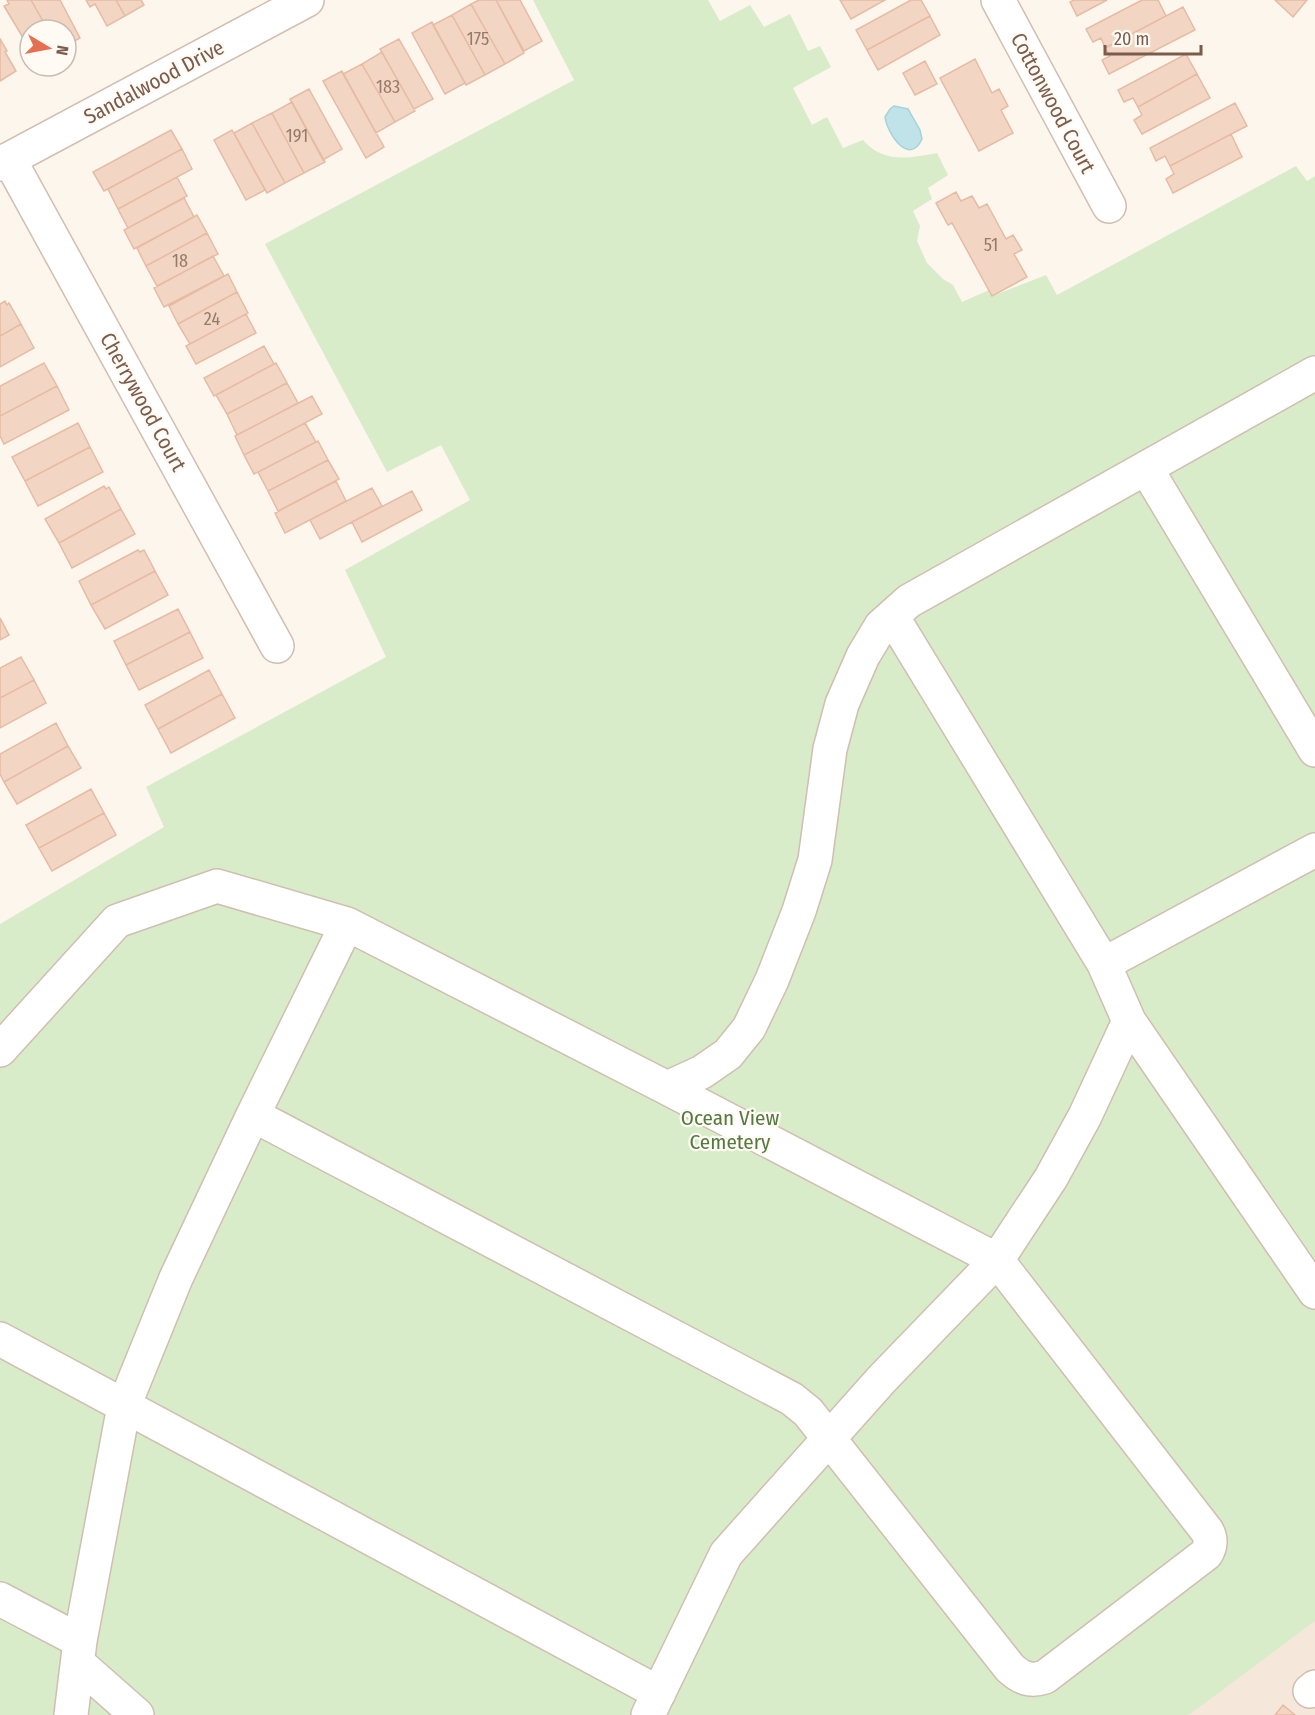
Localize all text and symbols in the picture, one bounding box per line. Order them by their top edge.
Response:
north arrow [18,18,78,78]
scale bar [1105,18,1201,56]
house number: 175 [467,28,489,50]
street label: Cottonwood Court [1005,28,1101,178]
text: 20 m [1114,28,1149,50]
street label: Sandalwood Drive [79,34,229,130]
text: N [52,44,72,57]
house number: 183 [376,76,400,98]
house number: 191 [286,125,308,147]
house number: 51 [984,234,998,256]
house number: 18 [172,250,188,272]
house number: 24 [204,308,220,330]
street label: Cherrywood Court [94,328,192,476]
park label: Ocean View Cemetery [681,1105,779,1155]

